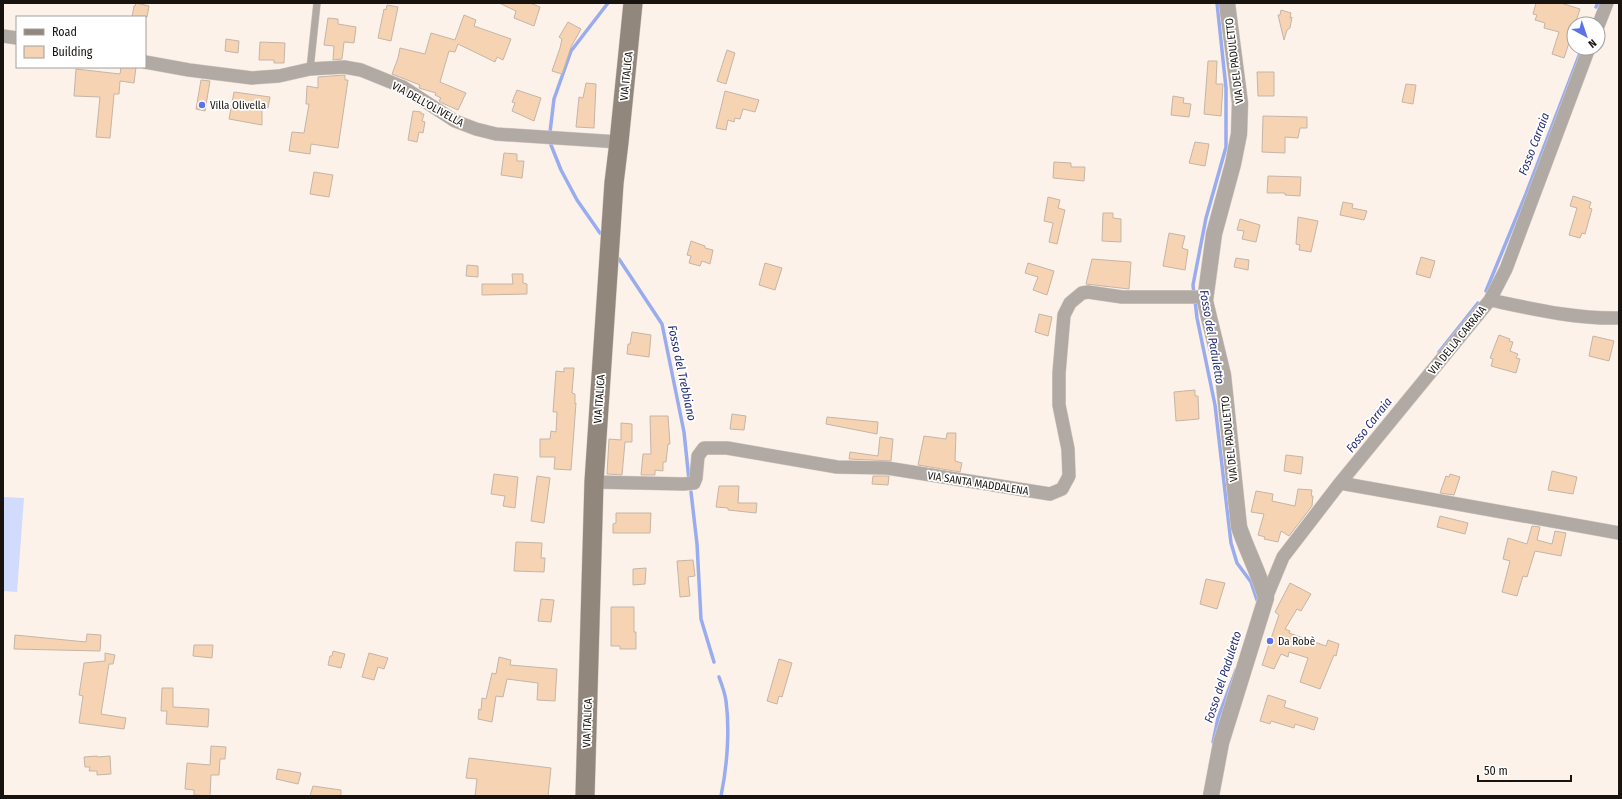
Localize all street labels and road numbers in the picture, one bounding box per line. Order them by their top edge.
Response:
street label: VIA DEL PADULETTO [1223,17,1246,105]
street label: VIA ITALICA [617,51,636,101]
street label: VIA DELL'OLIVELLA [390,79,466,130]
street label: VIA DELLA CARRAIA [1426,303,1489,377]
street label: VIA ITALICA [591,374,608,424]
street label: VIA DEL PADULETTO [1219,395,1240,483]
street label: VIA SANTA MADDALENA [926,469,1030,498]
street label: VIA ITALICA [580,698,595,748]

